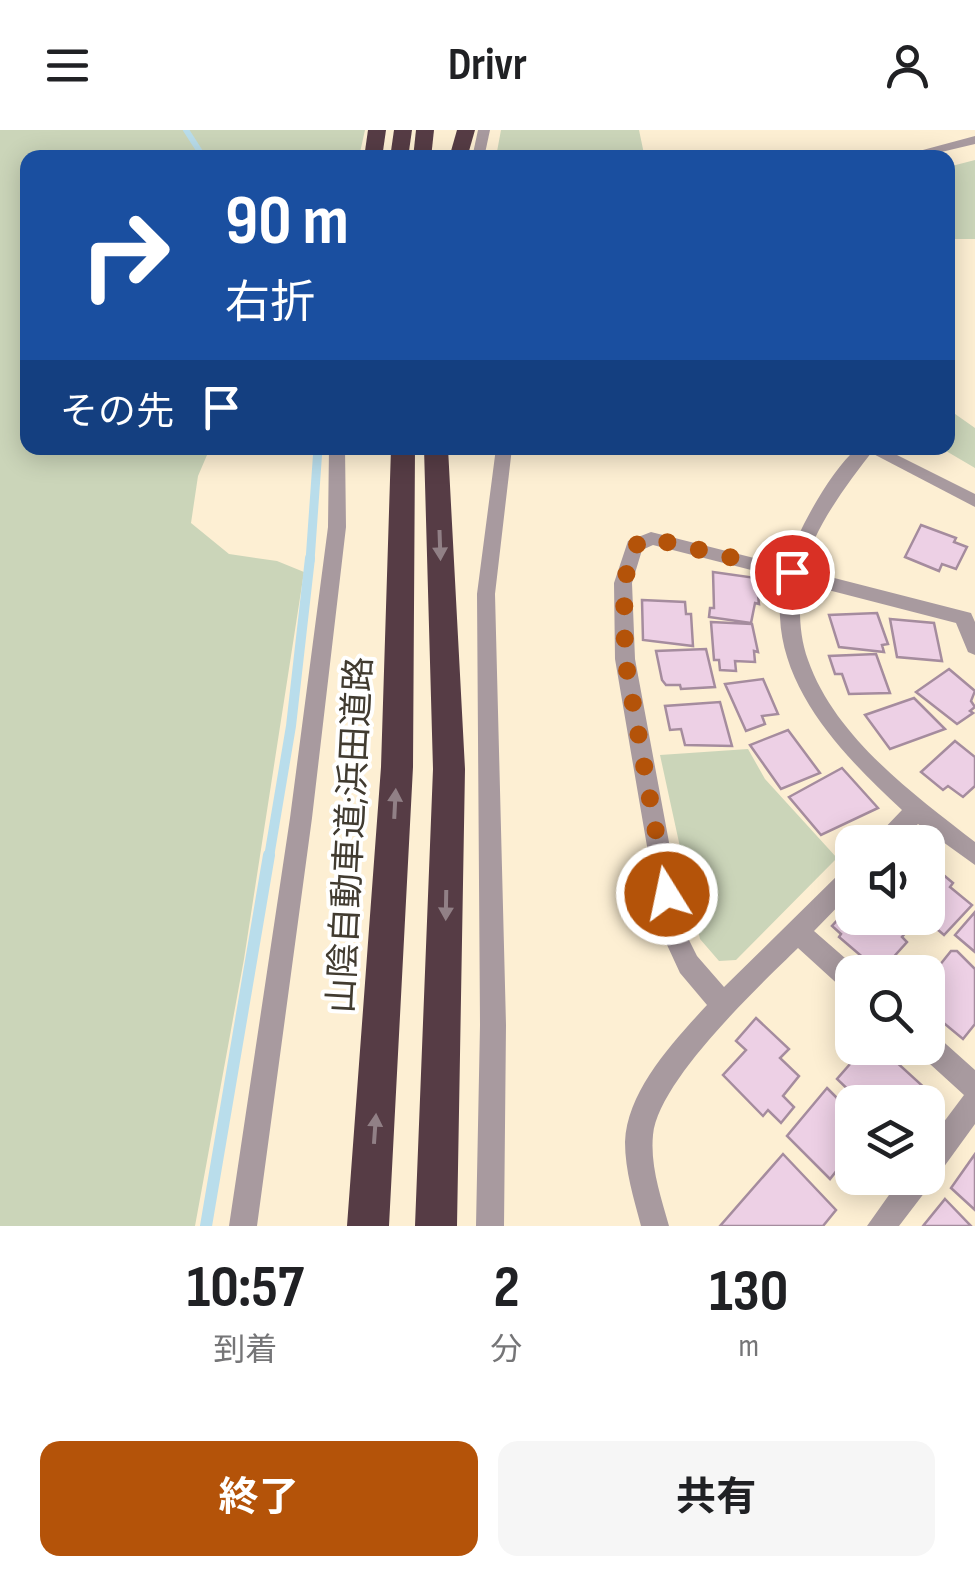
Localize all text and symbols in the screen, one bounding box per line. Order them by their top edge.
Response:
icon: menu [40,38,95,93]
text: Drivr [448,38,527,93]
icon: person [880,38,935,93]
text: 90 m [225,180,349,264]
icon: right [60,190,190,320]
text: 右折 [225,276,315,331]
icon: arrive [194,380,249,435]
text: その先 [60,390,174,435]
one-way arrow [432,529,448,561]
pin [750,530,835,615]
icon: arrive [765,545,820,600]
street label: 山陰自動車道;浜田道路 [320,656,382,1014]
one-way arrow [387,788,403,820]
map controls [835,825,945,1195]
button: sound [835,825,945,935]
position arrow [615,842,719,946]
one-way arrow [438,889,454,921]
button: search [835,955,945,1065]
button: layers [835,1085,945,1195]
one-way arrow [367,1112,383,1144]
text: 10:57 [187,1252,304,1324]
text: 2 [493,1252,520,1324]
text: 130 [709,1256,788,1328]
text: m [739,1327,759,1366]
text: 到着 [213,1331,277,1370]
text: 分 [491,1331,523,1370]
button: 終了 [40,1441,478,1556]
button: 共有 [498,1441,935,1556]

